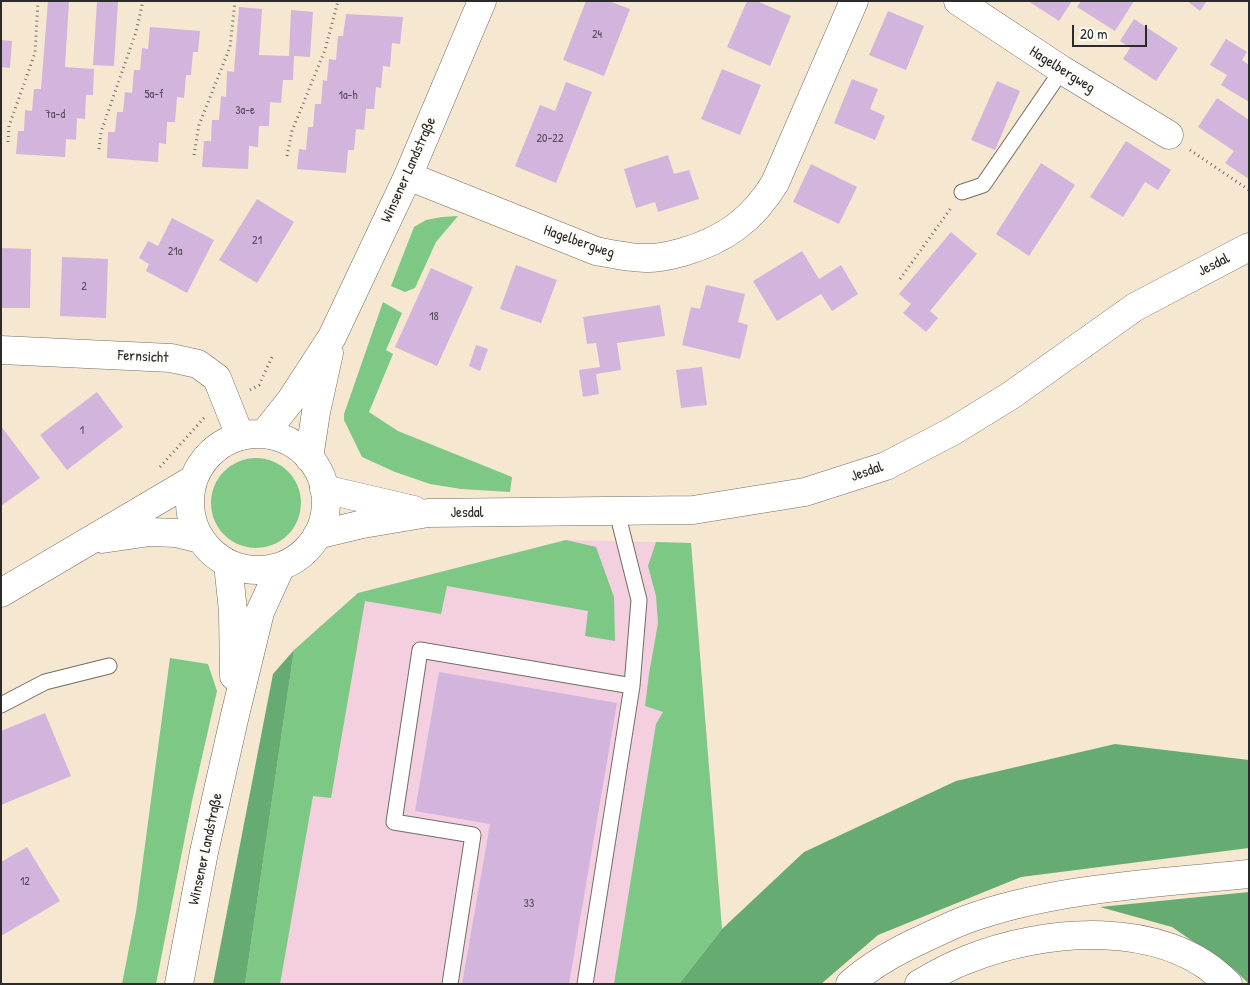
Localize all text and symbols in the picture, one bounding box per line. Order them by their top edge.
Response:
scale bar [1075,15,1150,47]
text: 20 m [1080,23,1107,44]
house number: 24 [592,28,602,42]
street label: Hagelbergweg [1026,43,1098,97]
house number: 5a-f [145,88,163,102]
house number: 1a-h [339,89,357,103]
house number: 3a-e [235,104,255,118]
house number: 7a-d [45,108,65,122]
street label: Winsener Landstraße [378,114,440,226]
house number: 20-22 [536,132,564,146]
street label: Hagelbergweg [541,221,617,263]
house number: 21 [252,234,262,248]
house number: 21a [168,245,182,259]
street label: Jesdal [1195,249,1233,281]
house number: 2 [81,280,87,294]
house number: 18 [429,310,439,324]
street label: Fernsicht [117,347,169,367]
house number: 1 [80,424,84,438]
street label: Jesdal [848,458,886,486]
street label: Jesdal [450,504,484,522]
street label: Winsener Landstraße [185,792,227,906]
house number: 12 [20,875,30,889]
house number: 33 [524,897,534,911]

